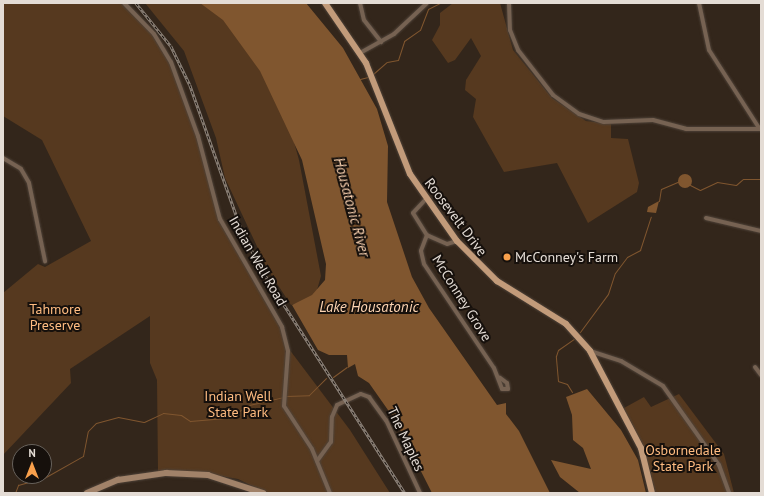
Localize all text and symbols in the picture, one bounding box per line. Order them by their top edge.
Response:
water label: Housatonic River [330,155,374,259]
street label: Roosevelt Drive [421,175,491,259]
street label: Indian Well Road [225,213,291,309]
place label: McConney's Farm [515,249,618,265]
street label: McConney Grove [429,252,495,344]
marker: McConney's Farm [502,252,512,262]
water label: Lake Housatonic [319,298,419,316]
park label: Tahmore Preserve [29,301,81,334]
park label: Indian Well State Park [204,388,272,420]
street label: The Maples [384,404,428,474]
park label: Osbornedale State Park [645,442,721,474]
north arrow [12,444,52,484]
text: N [28,446,36,460]

